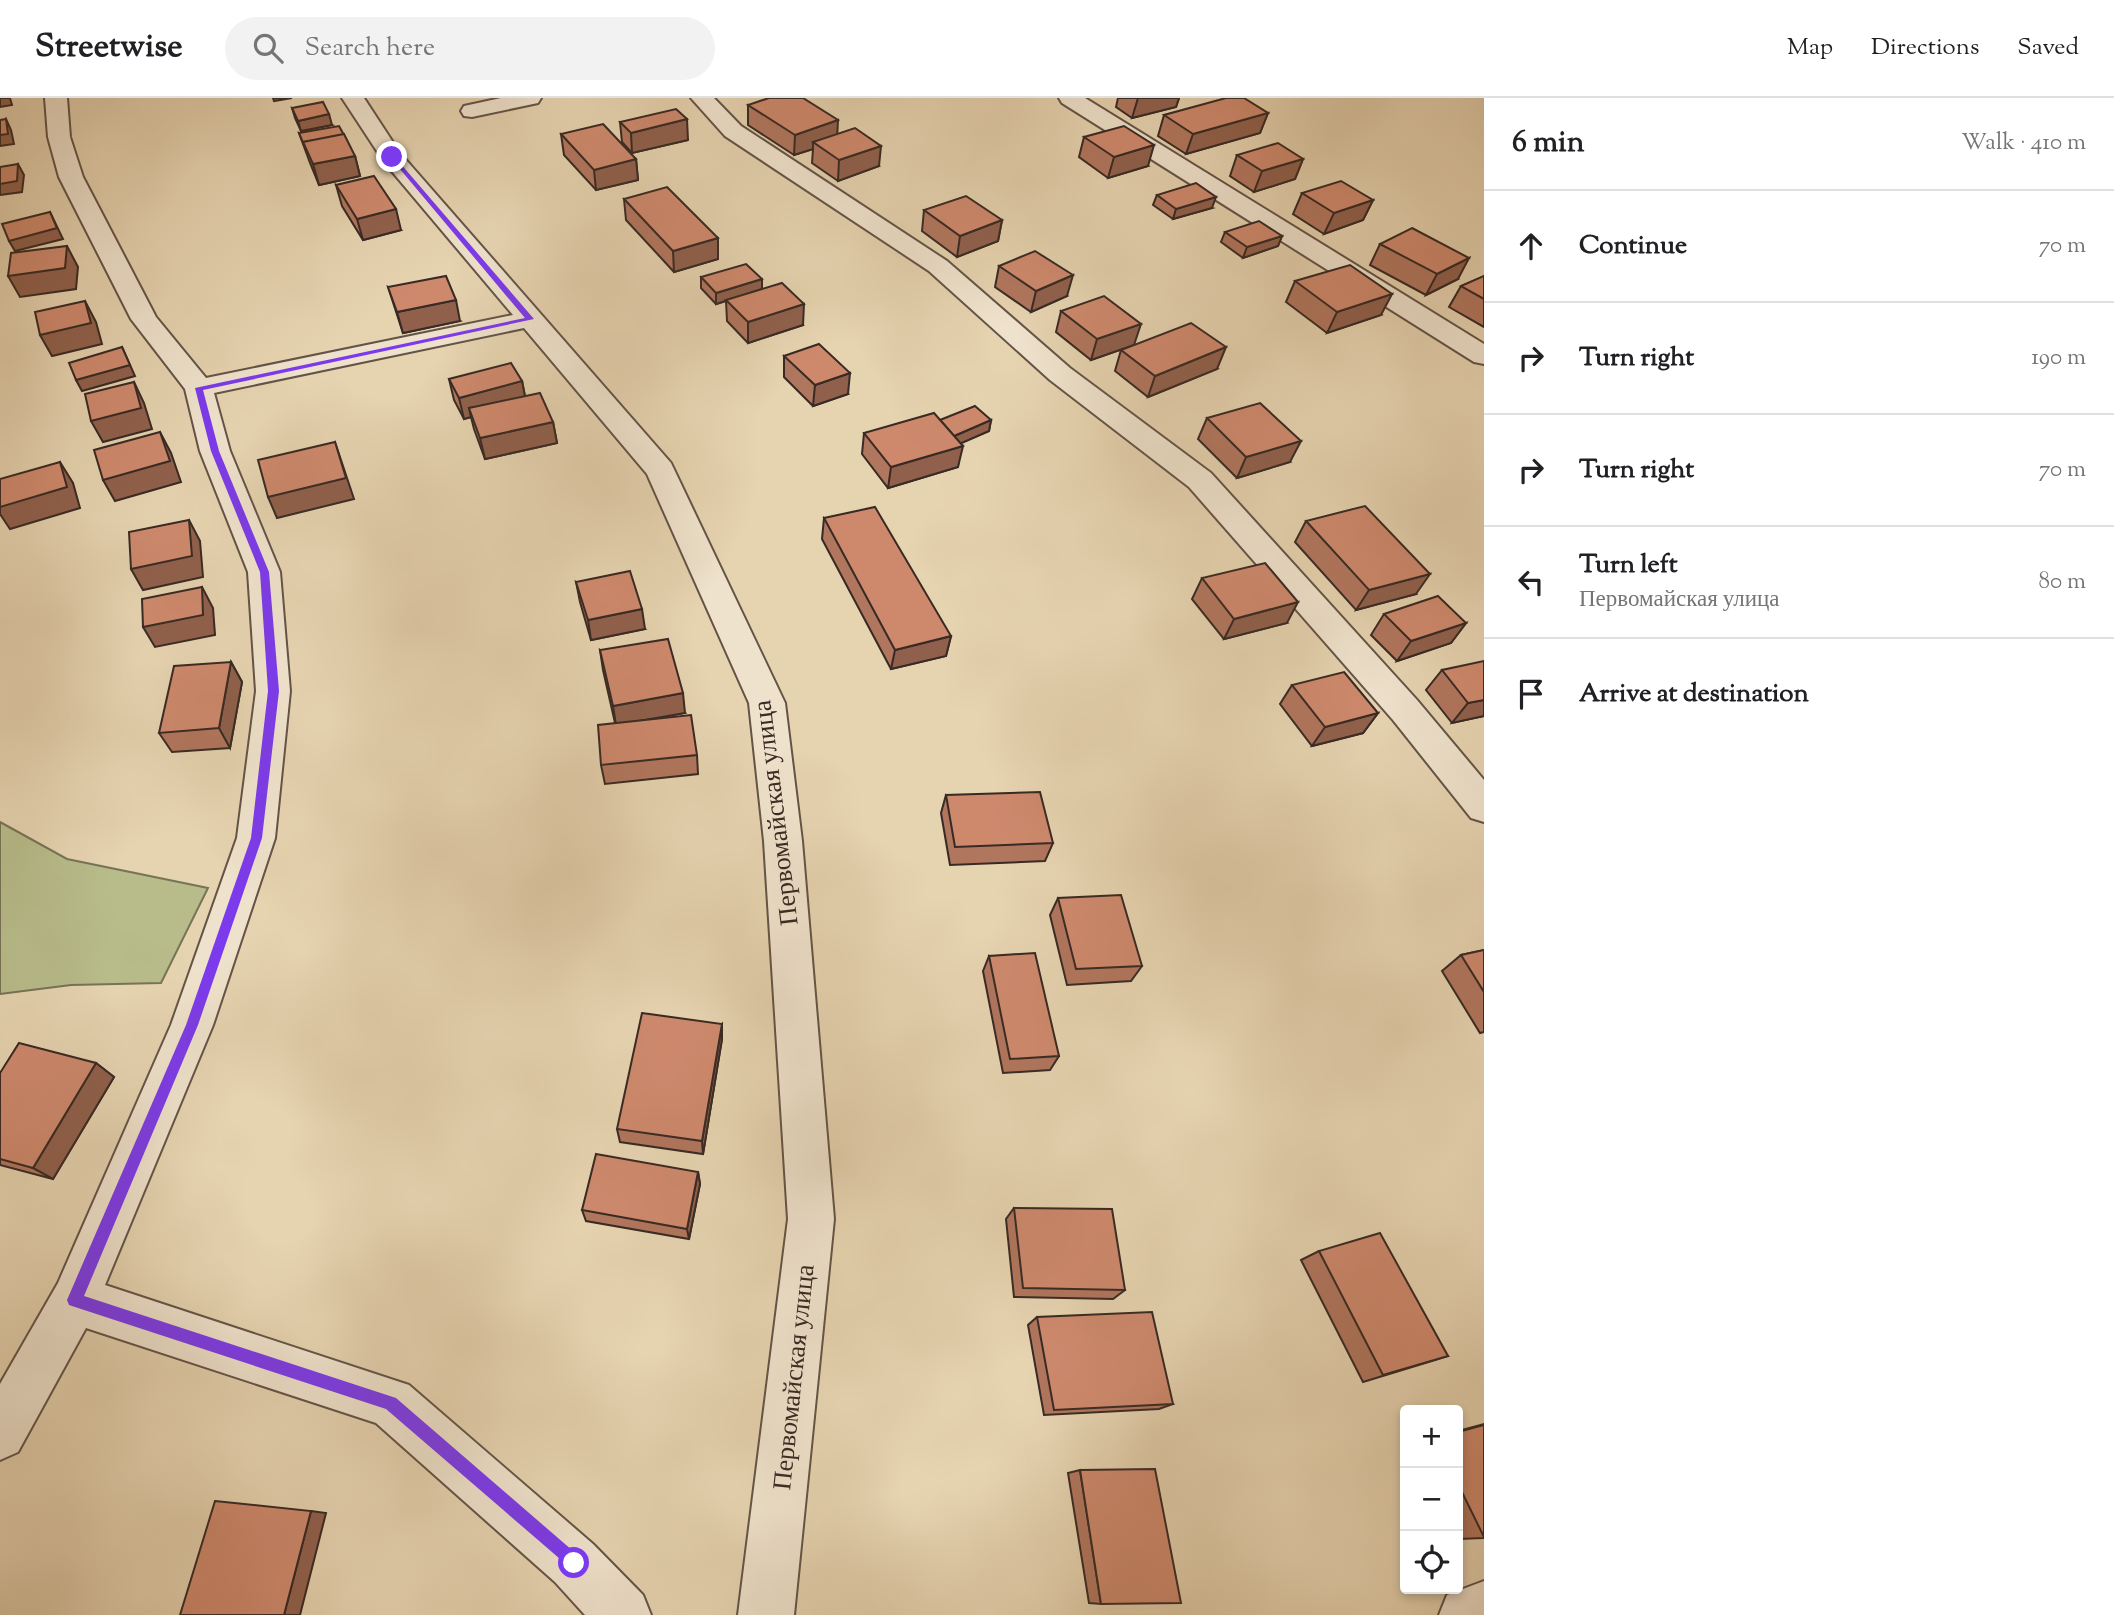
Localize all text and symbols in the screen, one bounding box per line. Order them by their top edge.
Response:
search box [225,17,715,80]
text: Streetwise [35,24,183,72]
icon: search [249,29,287,67]
text: Search here [305,30,435,67]
text: Map [1787,31,1833,65]
text: Directions [1871,31,1979,65]
text: Saved [2017,31,2079,65]
text: 6 min [1512,122,1584,165]
text: Walk · 410 m [1961,127,2086,160]
route end [376,141,407,172]
icon: ahead [1512,227,1550,265]
text: Continue [1579,228,1687,265]
text: 70 m [2039,230,2086,263]
icon: right [1512,339,1550,377]
text: Turn right [1579,340,1694,377]
text: 190 m [2031,342,2086,375]
icon: right [1512,451,1550,489]
text: Turn right [1579,452,1694,489]
text: 70 m [2039,454,2086,487]
text: Turn left [1579,547,1678,584]
icon: left [1512,563,1550,601]
text: 80 m [2038,566,2086,599]
text: Первомайская улица [1579,584,1780,617]
icon: arrive [1512,675,1550,713]
text: Arrive at destination [1579,676,1809,713]
street label: Первомайская улица [745,697,810,927]
street label: Первомайская улица [765,1262,826,1492]
map controls [1400,1405,1463,1594]
button: + [1400,1405,1463,1468]
button: − [1400,1468,1463,1531]
button: locate [1400,1531,1463,1594]
route start [558,1547,589,1578]

